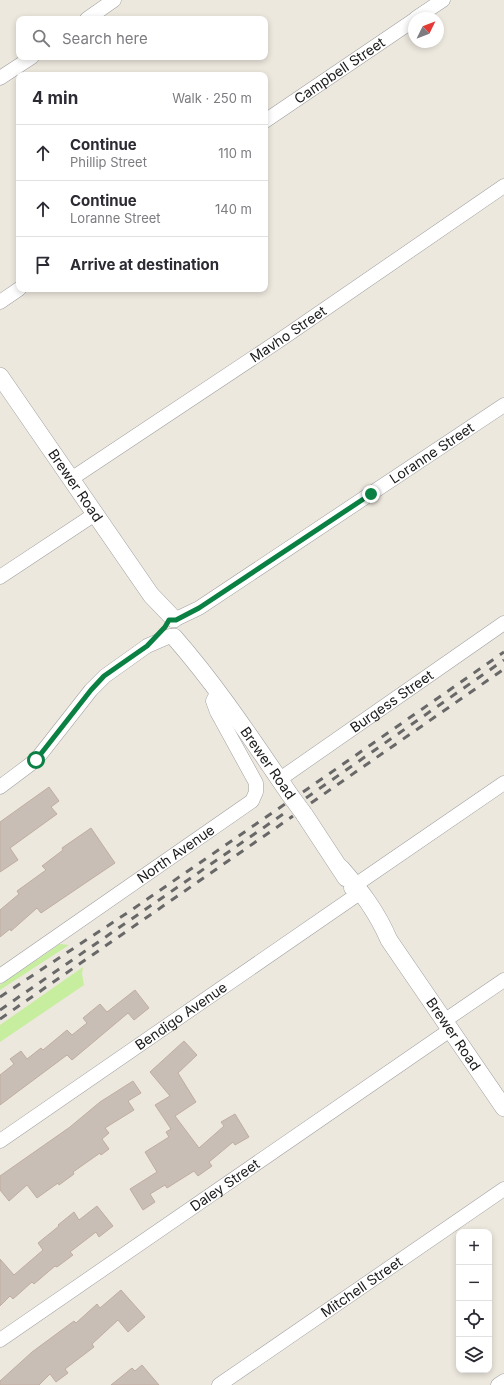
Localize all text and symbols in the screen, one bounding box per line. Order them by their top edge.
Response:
north arrow [408,12,444,48]
search box [16,16,268,60]
icon: search [30,27,52,49]
text: Search here [62,29,148,48]
street label: Campbell Street [291,33,388,107]
text: 4 min [32,88,78,108]
text: Walk · 250 m [172,90,252,106]
text: Continue [70,135,137,154]
icon: ahead [32,142,54,164]
text: 110 m [218,145,252,161]
text: Phillip Street [70,154,147,170]
text: Continue [70,191,137,210]
icon: ahead [32,198,54,220]
text: 140 m [215,201,252,217]
text: Loranne Street [70,210,161,226]
icon: arrive [32,254,54,276]
text: Arrive at destination [70,255,219,274]
street label: Mavho Street [247,302,330,366]
street label: Loranne Street [386,418,477,487]
street label: Brewer Road [45,446,107,525]
route end [362,485,380,503]
street label: Burgess Street [346,666,437,736]
street label: Brewer Road [237,723,300,802]
route start [27,751,45,769]
street label: North Avenue [133,821,218,886]
street label: Bendigo Avenue [132,978,230,1053]
street label: Brewer Road [423,994,485,1074]
street label: Daley Street [187,1155,263,1215]
map controls [456,1229,492,1373]
button: + [456,1229,492,1265]
street label: Mitchell Street [317,1252,406,1321]
button: − [456,1265,492,1301]
button: locate [456,1301,492,1337]
button: layers [456,1337,492,1373]

